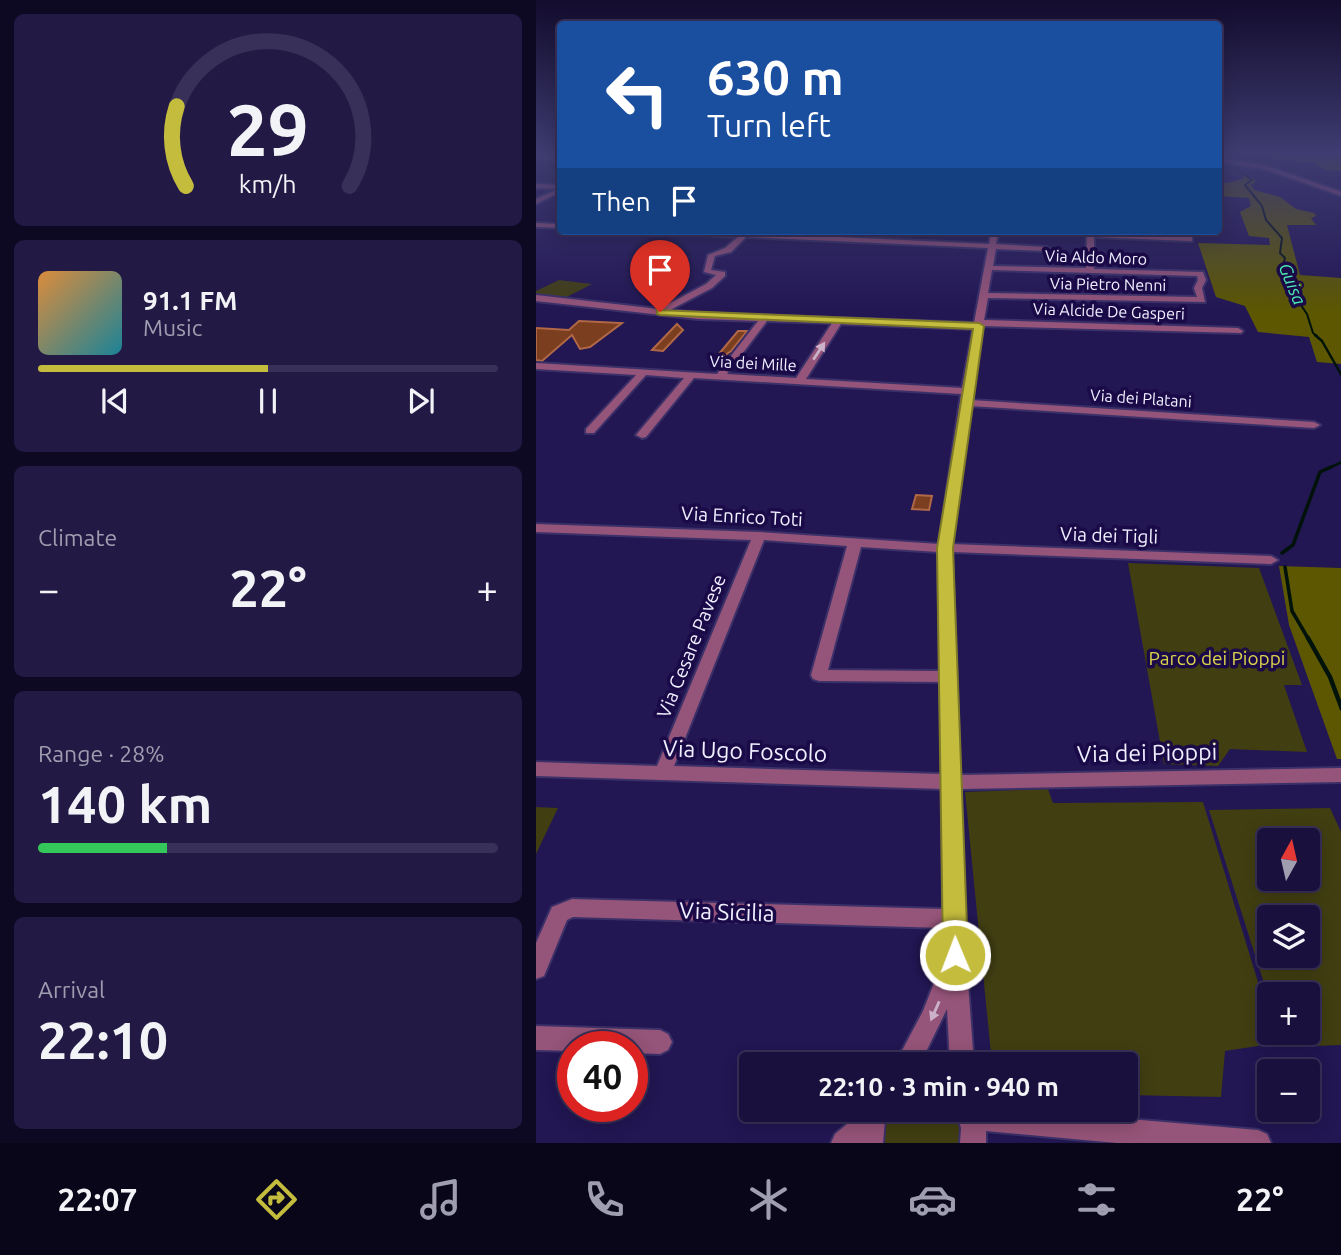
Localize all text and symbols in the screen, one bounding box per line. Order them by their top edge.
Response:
icon: left [592,49,683,140]
text: 630 m [707,49,844,104]
text: 29 [227,88,309,170]
text: Turn left [707,107,831,143]
text: km/h [239,170,297,198]
icon: arrive [665,182,703,220]
text: Then [592,187,651,216]
pin [630,240,690,312]
street label: Via Aldo Moro [1045,246,1147,268]
icon: arrive [641,251,679,289]
water label: Guisa [1276,260,1310,308]
street label: Via Pietro Nenni [1050,274,1166,294]
text: 91.1 FM [143,286,237,315]
street label: Via Alcide De Gasperi [1033,299,1185,323]
text: Music [143,315,202,340]
one-way arrow [812,341,825,361]
street label: Via dei Mille [709,352,797,374]
icon: previous [96,382,134,420]
icon: pause [249,382,287,420]
icon: next [402,382,440,420]
street label: Via dei Platani [1090,385,1192,411]
street label: Via Enrico Toti [681,502,803,530]
street label: Via dei Tigli [1060,522,1158,548]
text: Climate [38,525,117,550]
text: 22° [229,559,307,617]
text: − [38,568,59,610]
text: + [477,568,498,610]
street label: Via Cesare Pavese [652,571,730,721]
park label: Parco dei Pioppi [1149,647,1285,669]
street label: Via Ugo Foscolo [662,735,828,766]
street label: Via dei Pioppi [1077,739,1217,766]
text: Range · 28% [38,741,165,766]
text: 140 km [38,775,212,833]
north arrow [1257,828,1320,891]
map controls [1257,828,1320,1122]
street label: Via Sicilia [679,897,775,926]
button: layers [1257,905,1320,968]
position arrow [918,918,992,992]
text: Arrival [38,977,105,1002]
button: + [1257,982,1320,1045]
one-way arrow [929,1001,941,1021]
text: 22:10 [38,1011,168,1069]
speed limit sign: 40 [557,1031,648,1122]
button: − [1257,1059,1320,1122]
text: 22:10 · 3 min · 940 m [818,1072,1059,1101]
icon: directions [252,1175,301,1224]
icon: music [416,1175,465,1224]
icon: phone [580,1175,629,1224]
icon: climate [744,1175,793,1224]
icon: car [908,1175,957,1224]
icon: filters [1072,1175,1121,1224]
text: 22:07 [57,1181,138,1217]
text: 22° [1236,1181,1284,1217]

